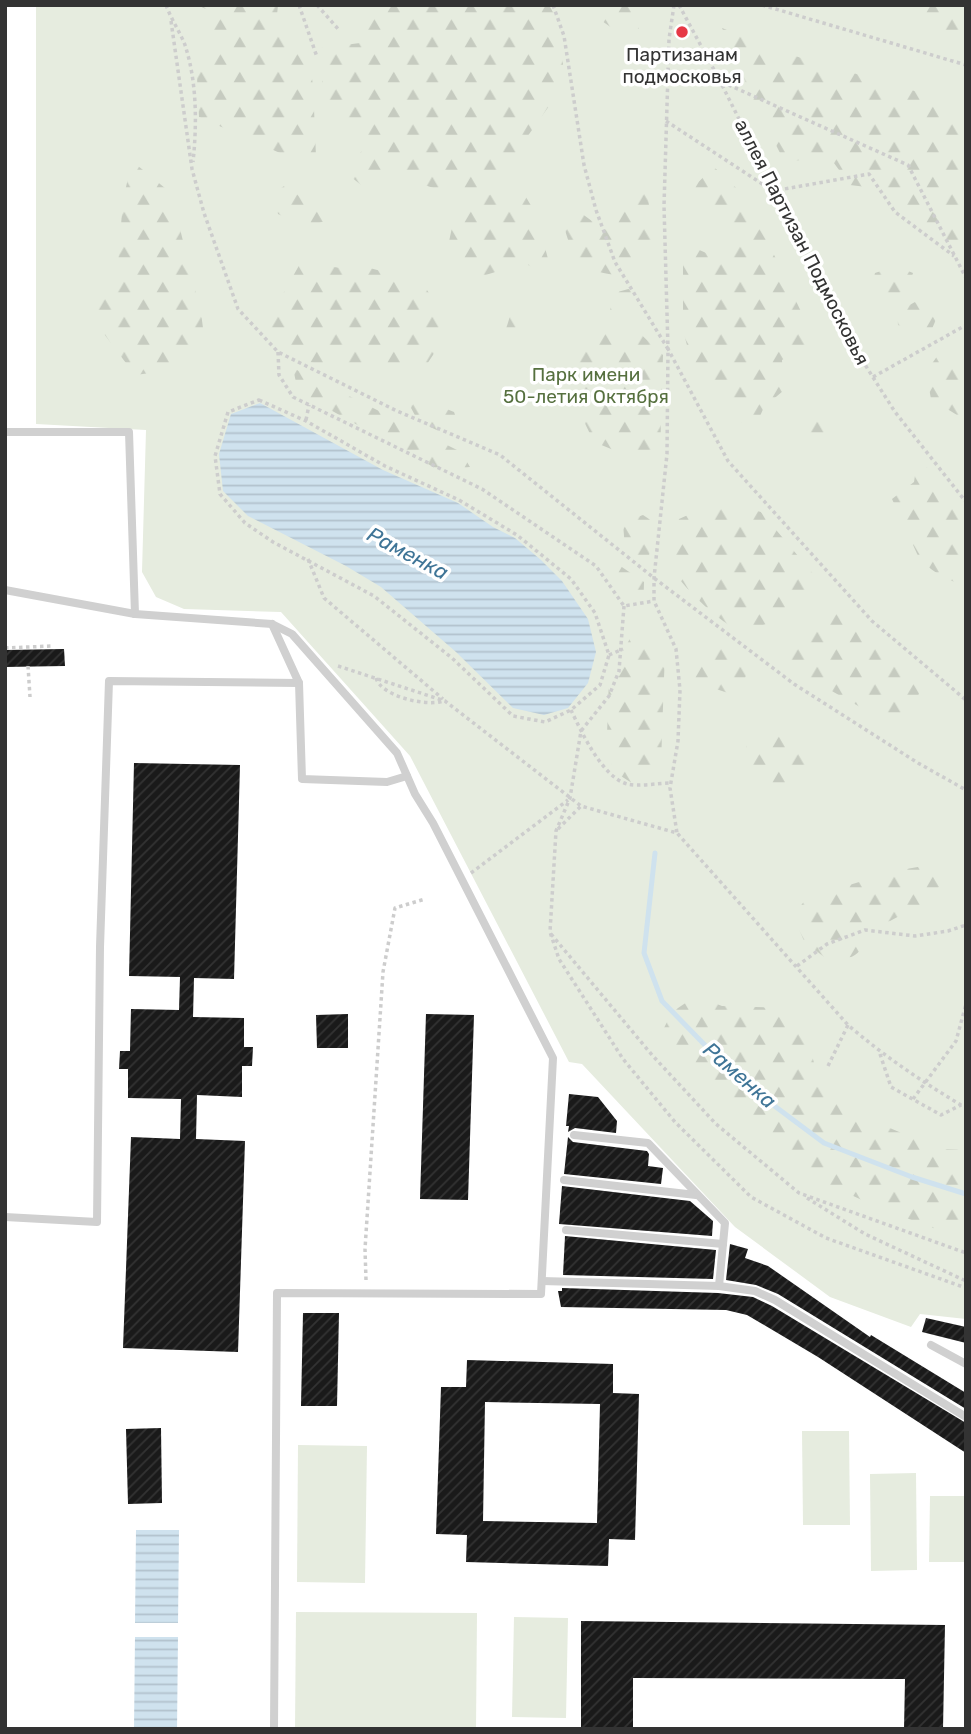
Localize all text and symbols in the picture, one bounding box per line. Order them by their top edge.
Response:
marker: Партизанам подмосковья [674,24,690,40]
place label: Партизанам подмосковья [622,43,742,88]
street label: аллея Партизан Подмосковья [730,115,874,369]
park label: Парк имени 50-летия Октября [503,363,669,408]
water label: Раменка [363,521,453,585]
water label: Раменка [699,1037,781,1113]

